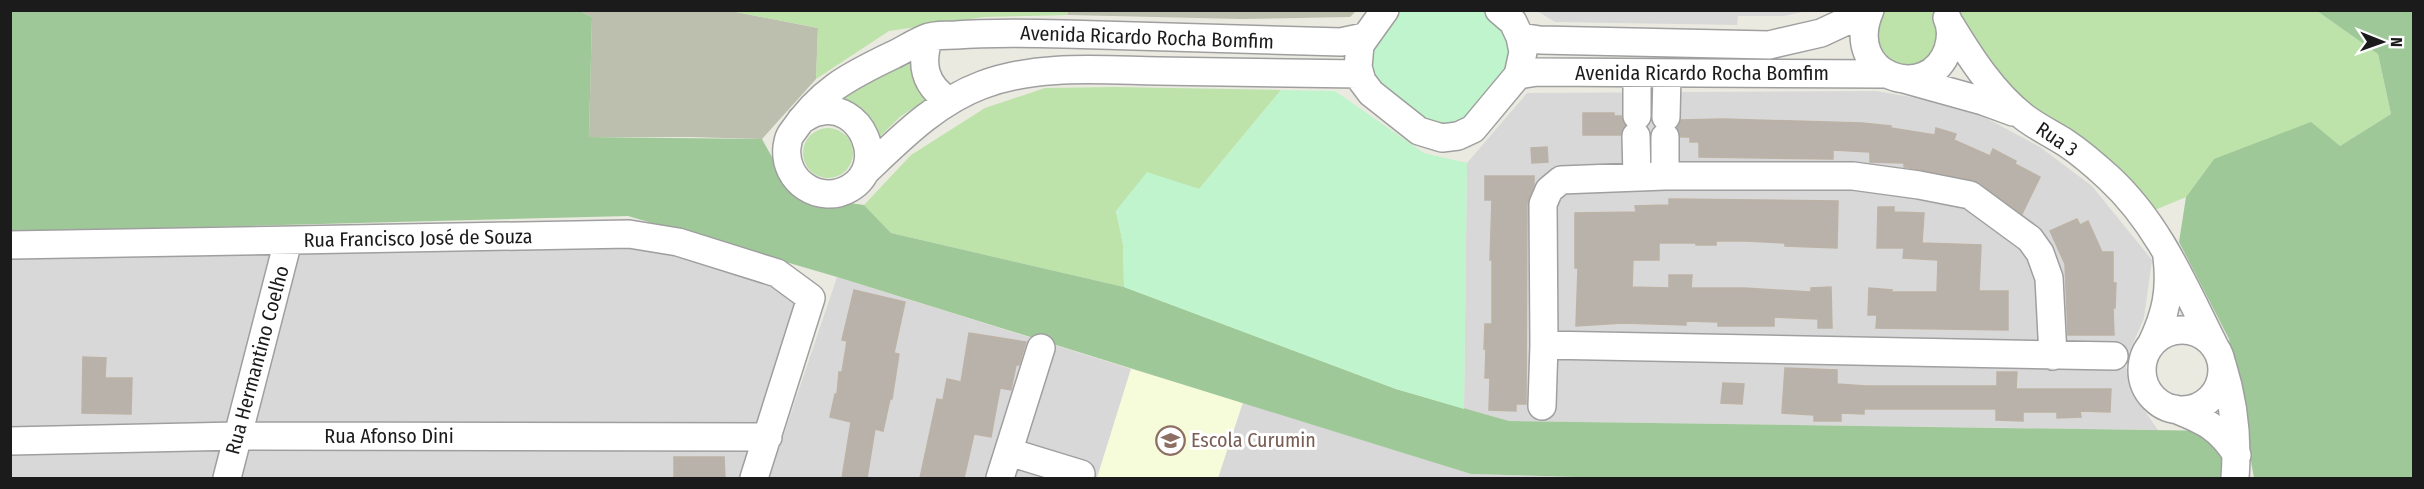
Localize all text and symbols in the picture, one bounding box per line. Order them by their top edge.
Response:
north arrow [2352,12,2412,72]
street label: Avenida Ricardo Rocha Bomfim [1020,21,1274,53]
text: N [2387,37,2406,47]
street label: Avenida Ricardo Rocha Bomfim [1575,61,1829,85]
street label: Rua 3 [2032,117,2082,161]
street label: Rua Francisco José de Souza [303,224,533,252]
street label: Rua Hermantino Coelho [220,263,294,457]
street label: Rua Afonso Dini [324,424,454,448]
school or university icon: Escola Curumin [1154,424,1186,456]
place label: Escola Curumin [1191,428,1316,452]

